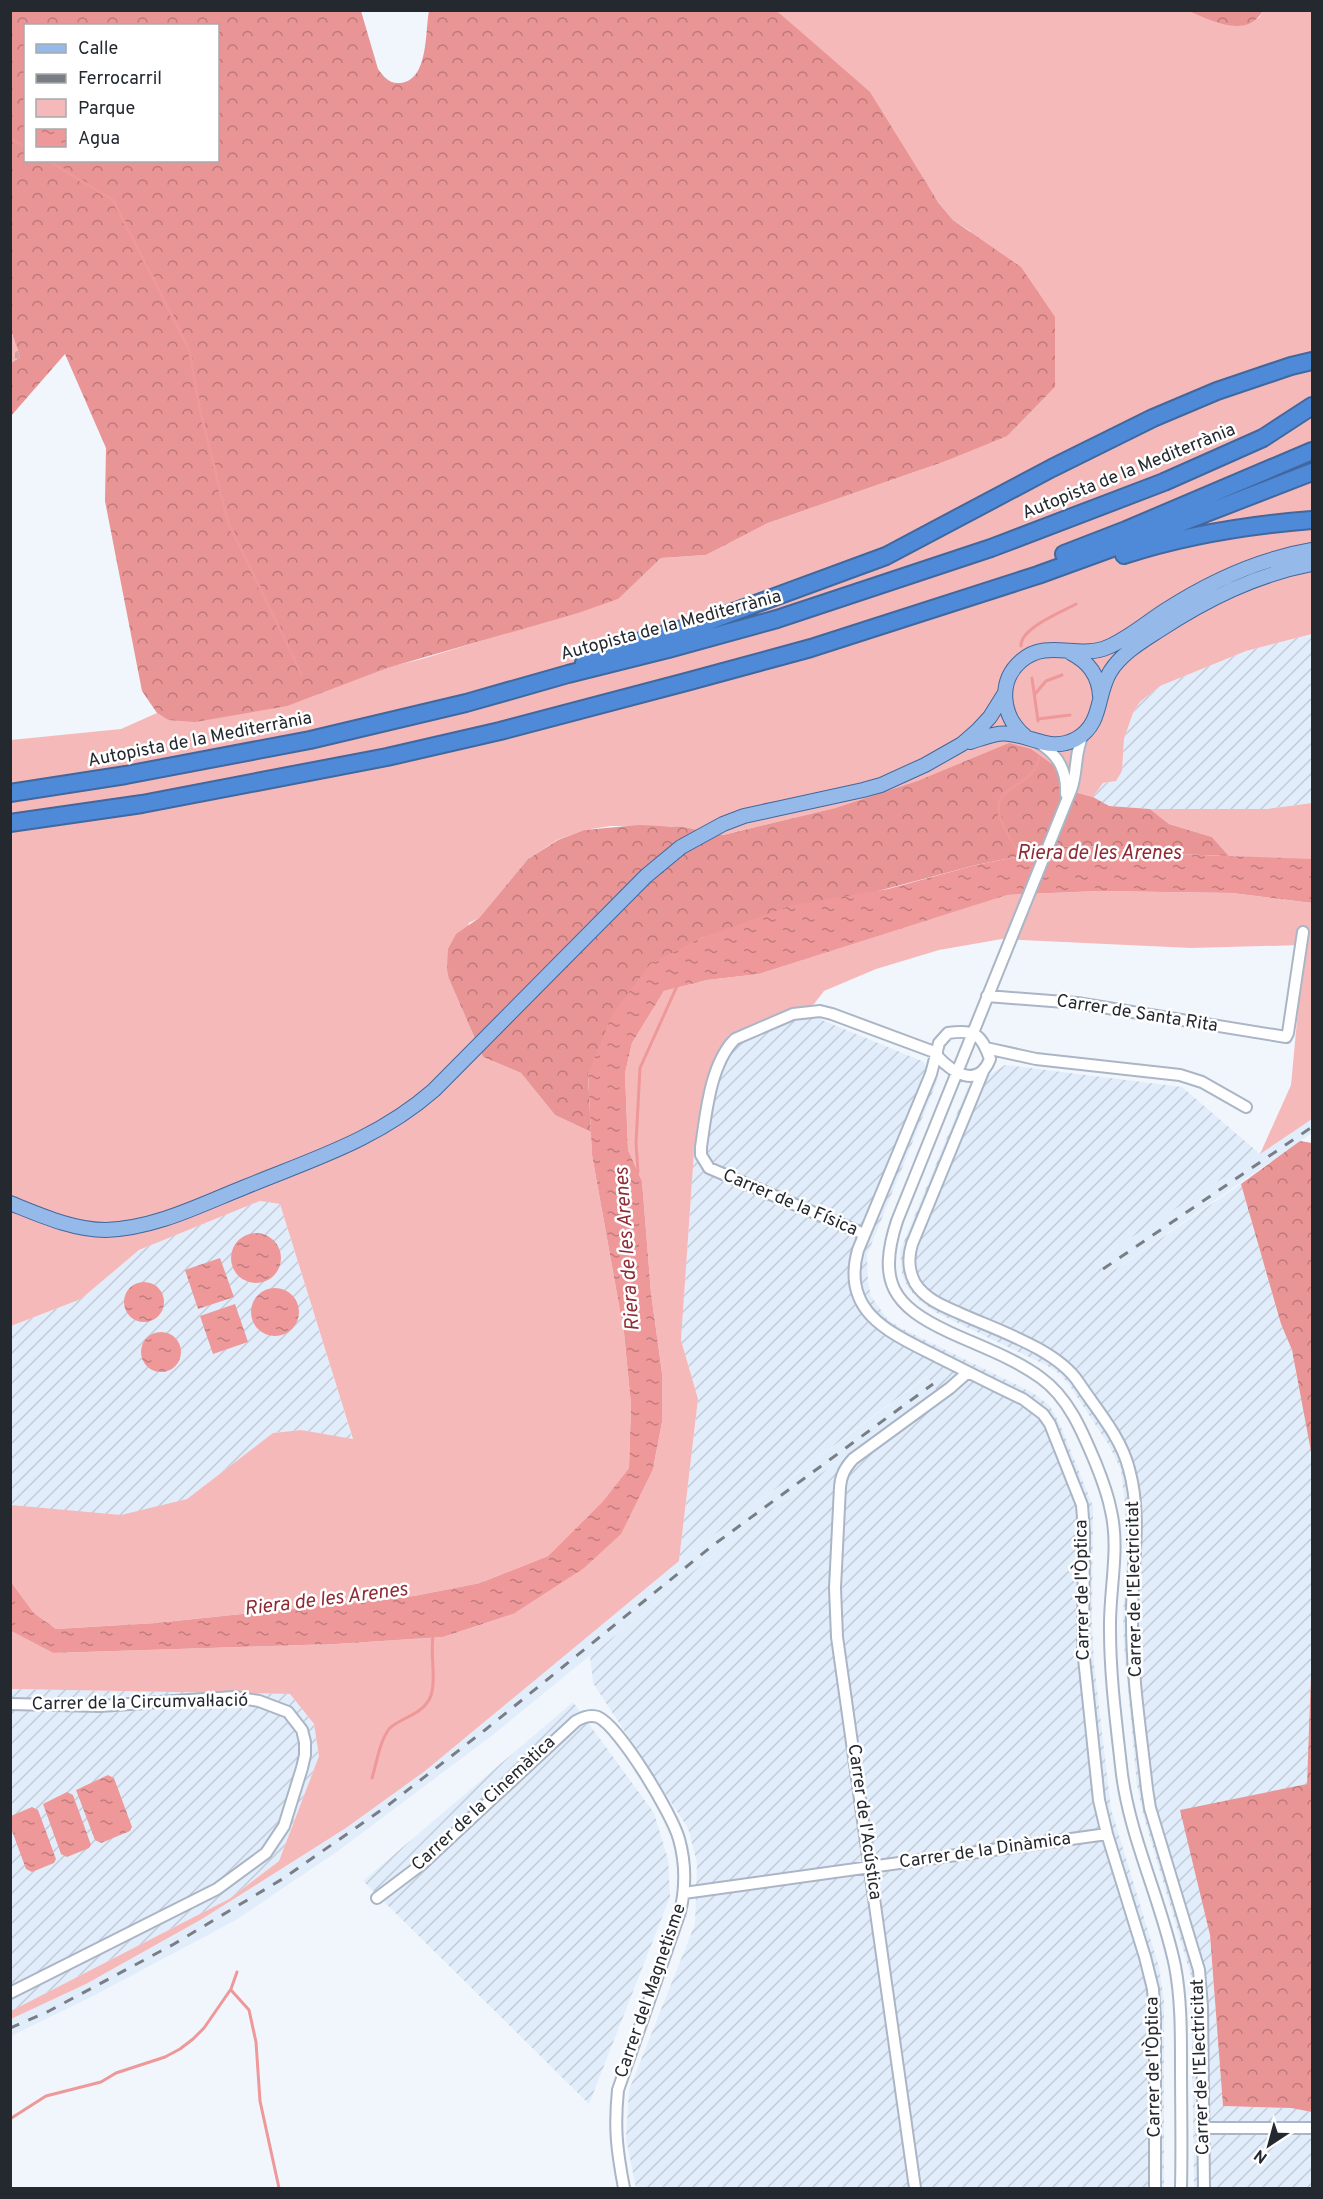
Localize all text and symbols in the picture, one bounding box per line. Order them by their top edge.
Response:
legend [24,24,219,162]
text: Calle [78,38,118,61]
text: Ferrocarril [78,68,162,91]
text: Parque [78,98,135,121]
text: Agua [78,128,120,151]
street label: Autopista de la Mediterrània [1019,419,1239,525]
street label: Autopista de la Mediterrània [558,585,784,667]
street label: Autopista de la Mediterrània [86,707,314,773]
water label: Riera de les Arenes [1017,841,1182,867]
street label: Carrer de Santa Rita [1055,990,1219,1038]
street label: Carrer de la Física [719,1164,861,1242]
water label: Riera de les Arenes [609,1165,647,1332]
street label: Carrer de l'Electricitat [1122,1501,1148,1677]
street label: Carrer de l'Òptica [1068,1519,1096,1661]
water label: Riera de les Arenes [243,1577,410,1623]
street label: Carrer de la Circumval·lació [32,1690,248,1716]
street label: Carrer de la Cinemàtica [407,1731,561,1877]
street label: Carrer de l'Acústica [842,1743,886,1901]
street label: Carrer de la Dinàmica [898,1828,1072,1874]
street label: Carrer del Magnetisme [610,1901,692,2081]
street label: Carrer de l'Electricitat [1186,1978,1216,2156]
street label: Carrer de l'Òptica [1139,1996,1167,2138]
north arrow [1239,2115,1299,2175]
text: N [1251,2144,1272,2167]

